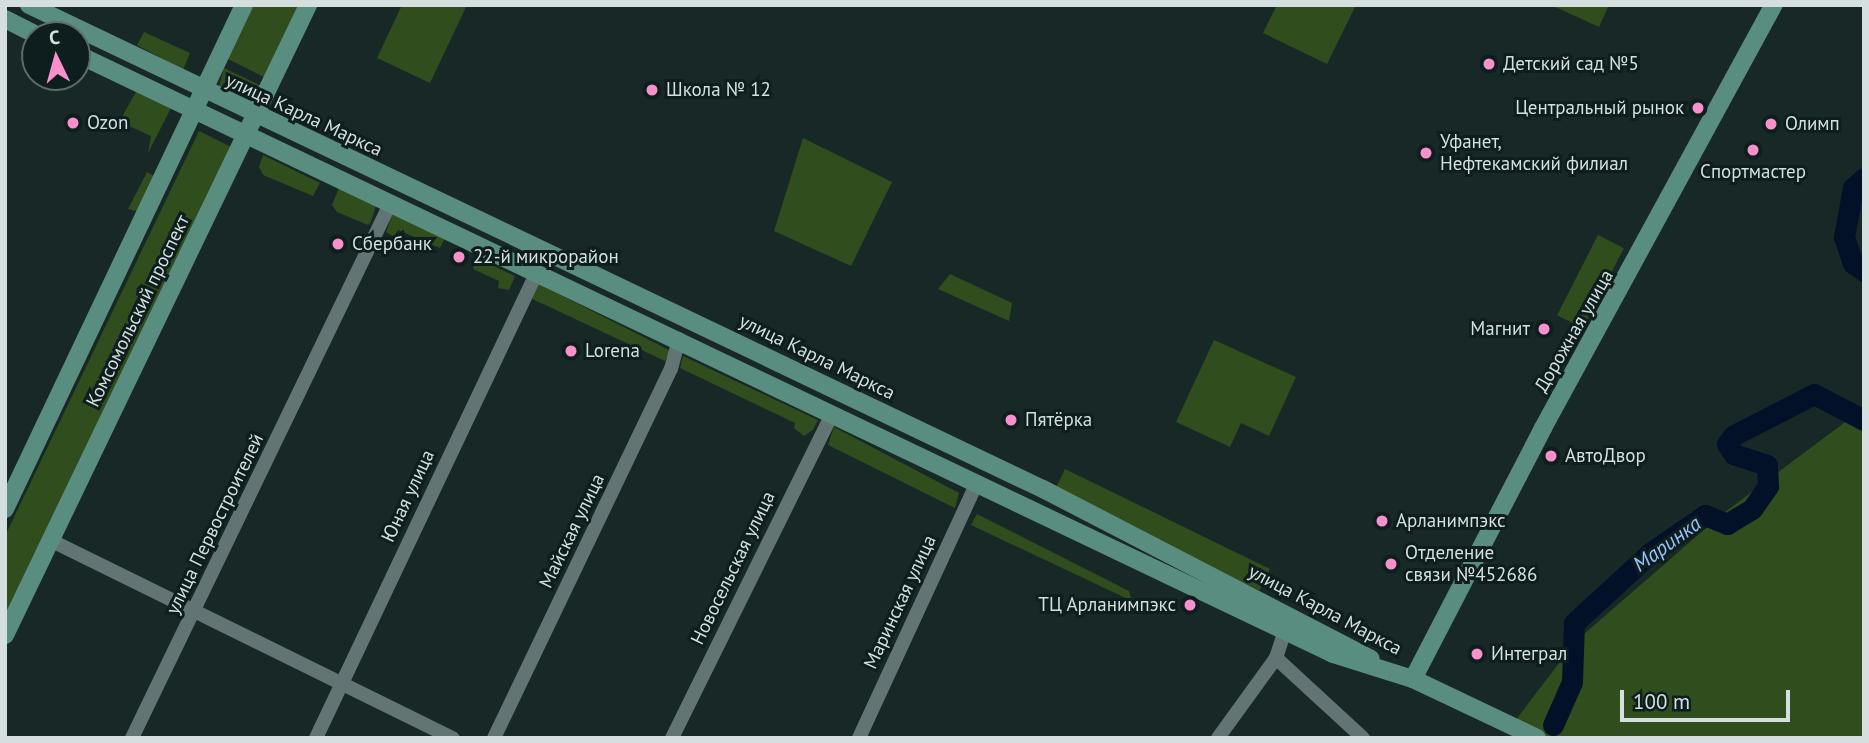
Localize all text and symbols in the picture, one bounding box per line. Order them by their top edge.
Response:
north arrow [21,21,91,91]
text: С [48,25,61,49]
place label: Детский сад №5 [1503,53,1639,75]
marker: Детский сад №5 [1481,56,1497,72]
street label: улица Карла Маркса [222,69,386,161]
place label: Школа № 12 [666,79,771,101]
marker: Школа № 12 [644,82,660,98]
place label: Центральный рынок [1515,97,1684,119]
marker: Центральный рынок [1690,100,1706,116]
place label: Ozon [87,112,128,134]
place label: Олимп [1785,113,1840,135]
marker: Ozon [65,115,81,131]
marker: Олимп [1763,116,1779,132]
place label: Уфанет, Нефтекамский филиал [1440,131,1628,175]
marker: Спортмастер [1745,142,1761,158]
marker: Уфанет, Нефтекамский филиал [1418,145,1434,161]
place label: Спортмастер [1700,161,1806,183]
street label: Комсомольский проспект [82,211,194,411]
place label: Сбербанк [352,233,432,255]
marker: Сбербанк [330,236,346,252]
place label: 22-й микрорайон [473,246,619,268]
marker: 22-й микрорайон [451,249,467,265]
street label: Дорожная улица [1530,266,1618,396]
street label: улица Карла Маркса [735,309,899,405]
place label: Магнит [1470,318,1530,340]
marker: Магнит [1536,321,1552,337]
place label: Lorena [585,340,640,362]
marker: Lorena [563,343,579,359]
place label: Пятёрка [1025,409,1092,431]
marker: Пятёрка [1003,412,1019,428]
street label: улица Первостроителей [161,430,269,618]
place label: АвтоДвор [1565,445,1646,467]
street label: Юная улица [377,446,439,546]
marker: АвтоДвор [1543,448,1559,464]
street label: Майская улица [534,470,610,592]
street label: Новосельская улица [686,488,780,648]
place label: Арланимпэкс [1396,510,1506,532]
water label: Маринка [1628,511,1706,577]
marker: Арланимпэкс [1374,513,1390,529]
street label: Маринская улица [859,532,941,672]
place label: Отделение связи №452686 [1405,542,1537,586]
marker: Отделение связи №452686 [1383,556,1399,572]
street label: улица Карла Маркса [1244,560,1406,660]
place label: ТЦ Арланимпэкс [1038,594,1176,616]
marker: ТЦ Арланимпэкс [1182,597,1198,613]
place label: Интеграл [1491,643,1567,665]
marker: Интеграл [1469,646,1485,662]
scale bar [1624,676,1794,720]
text: 100 m [1633,688,1690,715]

